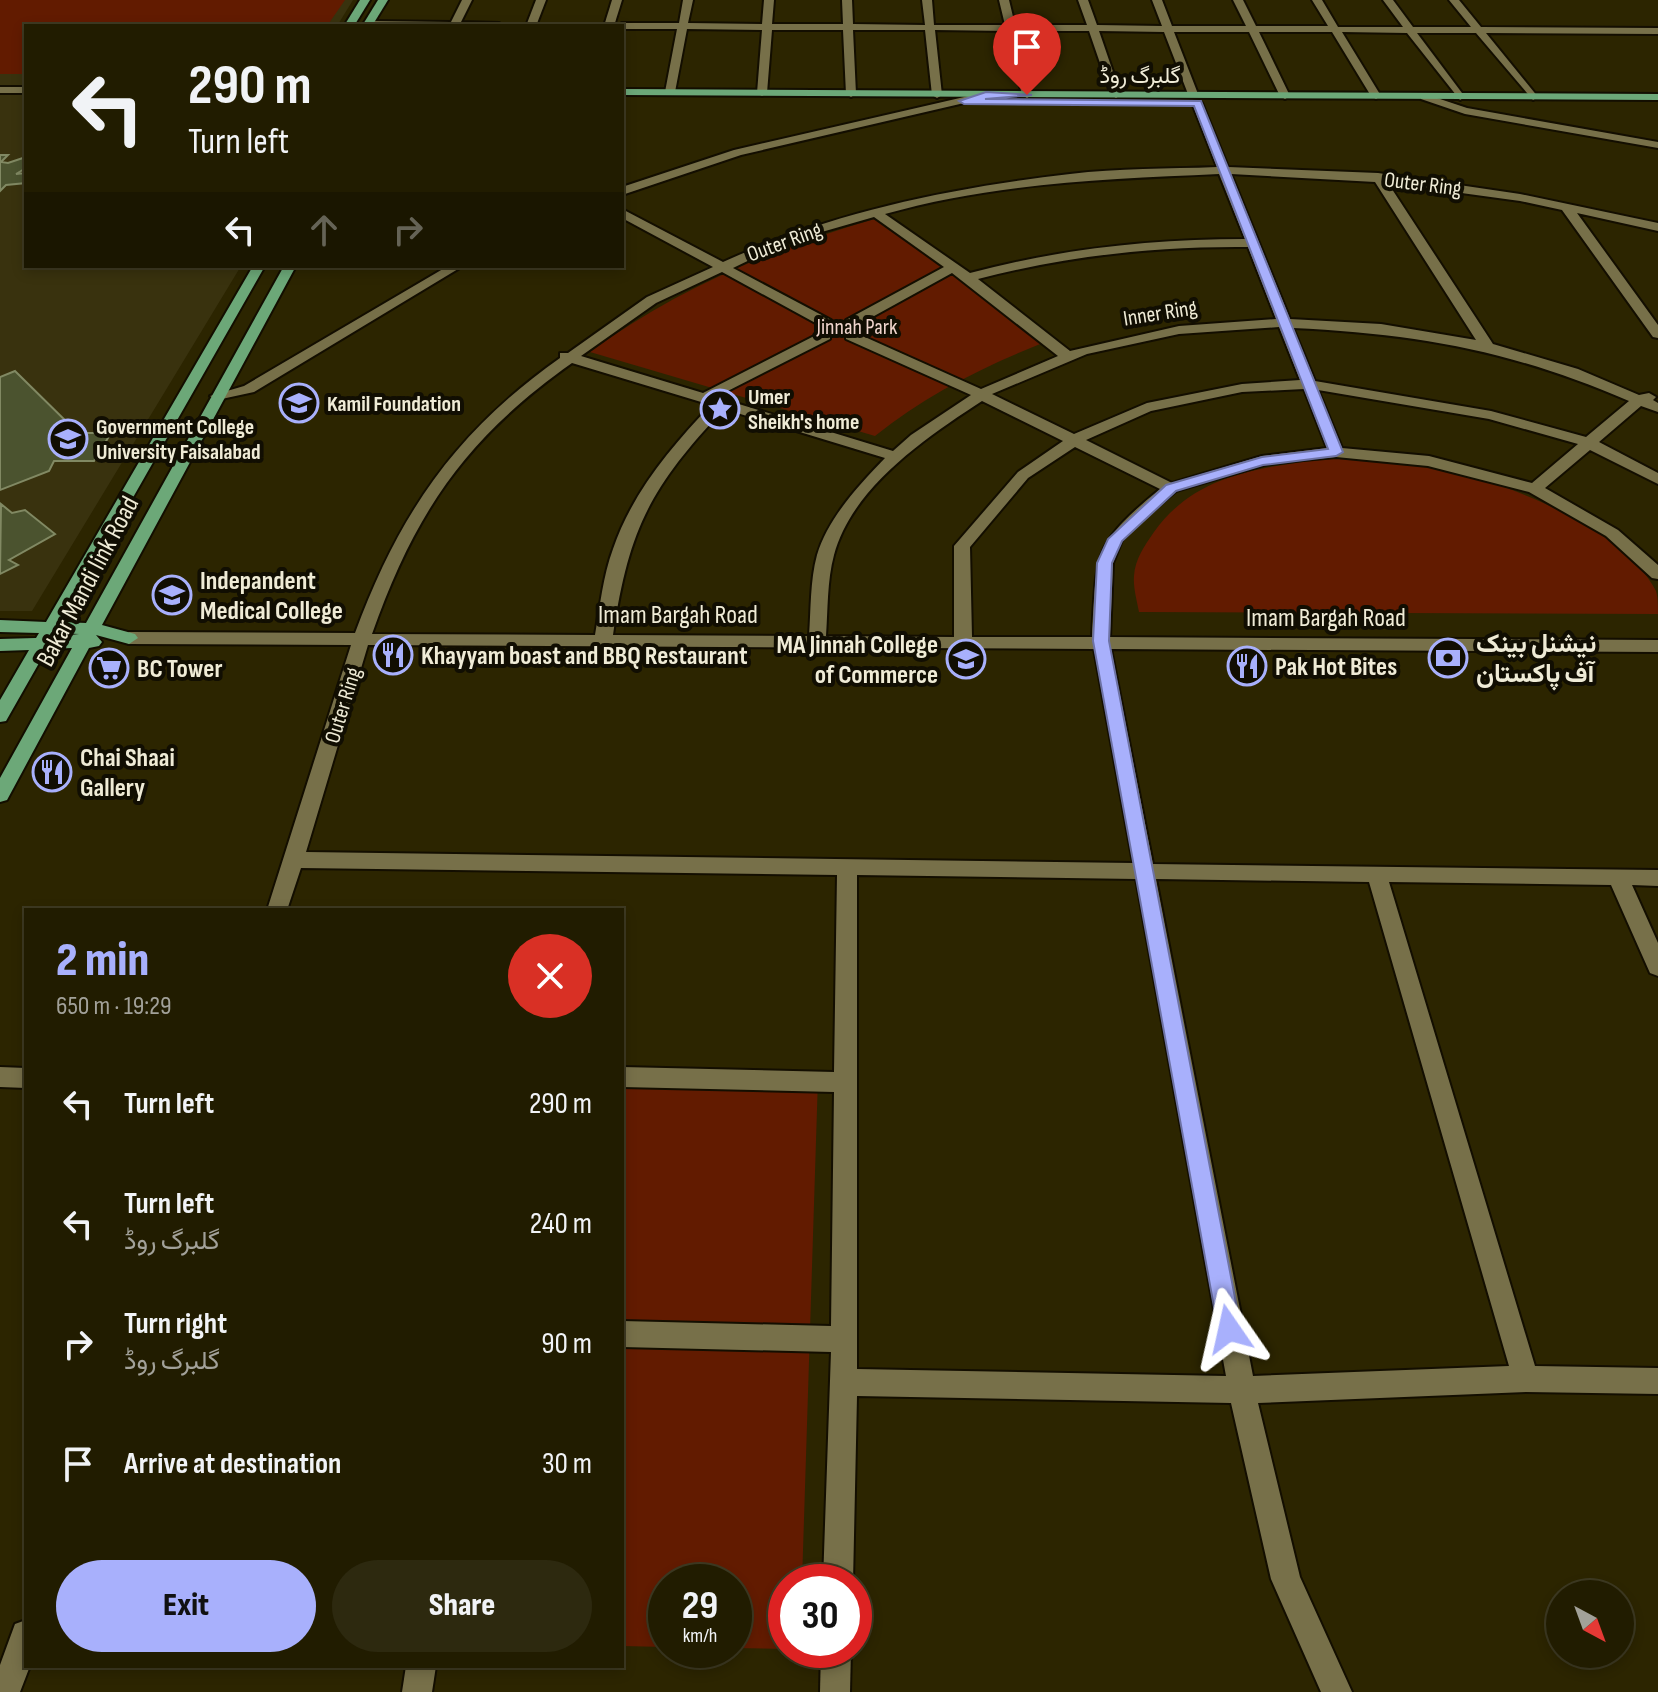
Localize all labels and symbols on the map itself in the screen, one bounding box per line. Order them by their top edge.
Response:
pin [993,13,1061,95]
street label: گلبرگ روڈ [1099,63,1181,90]
street label: Outer Ring [1383,166,1463,203]
street label: Outer Ring [743,216,826,268]
street label: Inner Ring [1121,294,1199,333]
park label: Jinnah Park [815,314,898,341]
school or university icon: Kamil Foundation [278,382,320,424]
place label: Umer Sheikh's home [748,384,859,436]
place icon: Umer Sheikh's home [699,388,741,430]
place label: Kamil Foundation [327,391,461,418]
place label: Government College University Faisalabad [96,414,261,466]
school or university icon: Government College University Faisalabad [47,418,89,460]
street label: Bakar Mandi link Road [30,491,146,672]
place label: Indepandent Medical College [200,566,343,627]
school or university icon: Indepandent Medical College [151,574,193,616]
street label: Imam Bargah Road [598,600,758,631]
street label: Imam Bargah Road [1246,603,1406,634]
place label: نیشنل بینک آف پاکستان [1476,629,1597,691]
place label: MA Jinnah College of Commerce [777,630,938,691]
restaurant icon: Khayyam boast and BBQ Restaurant [372,634,414,676]
bank icon: نیشنل بینک آف پاکستان [1427,637,1469,679]
school or university icon: MA Jinnah College of Commerce [945,638,987,680]
place label: Khayyam boast and BBQ Restaurant [421,641,748,672]
restaurant icon: Pak Hot Bites [1226,645,1268,687]
supermarket icon: BC Tower [88,647,130,689]
place label: Pak Hot Bites [1275,652,1397,683]
place label: BC Tower [137,654,222,685]
street label: Outer Ring [319,664,368,747]
place label: Chai Shaai Gallery [80,743,175,804]
restaurant icon: Chai Shaai Gallery [31,751,73,793]
position arrow [1187,1287,1271,1371]
speed limit sign: 30 [768,1564,872,1668]
north arrow [1546,1580,1634,1668]

